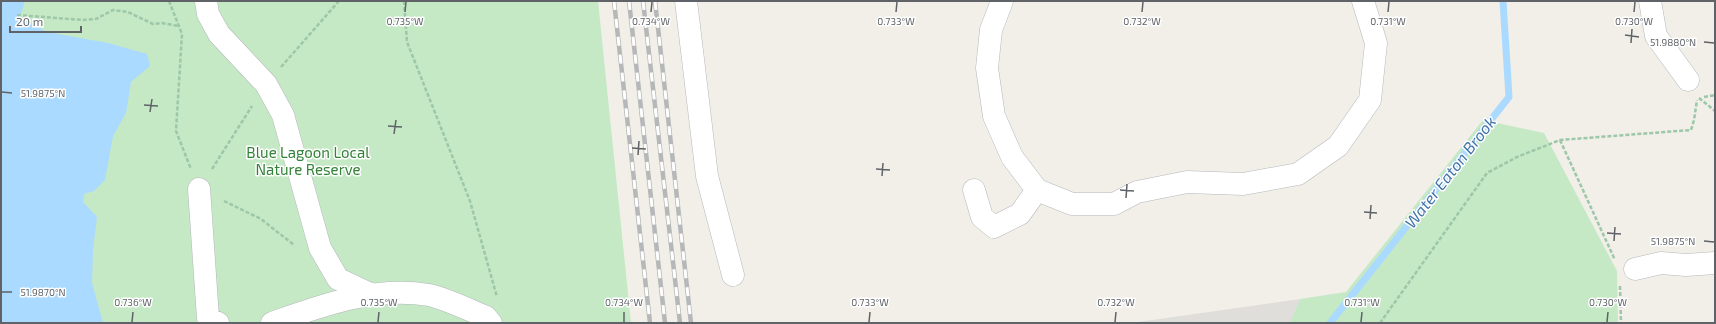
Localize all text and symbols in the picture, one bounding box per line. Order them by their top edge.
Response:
scale bar [10,8,81,34]
text: 20 m [16,14,43,28]
text: 0.735°W [386,15,424,27]
text: 0.734°W [632,15,670,27]
text: 0.733°W [877,15,915,27]
text: 0.732°W [1123,15,1161,27]
text: 0.731°W [1370,15,1406,27]
text: 0.730°W [1615,15,1653,27]
text: 51.9880°N [1650,36,1696,48]
text: 51.9875°N [21,87,65,99]
water label: Water Eaton Brook [1400,112,1499,231]
park label: Blue Lagoon Local Nature Reserve [246,143,370,178]
text: 51.9875°N [1651,235,1695,247]
text: 51.9870°N [20,286,66,298]
text: 0.736°W [114,296,152,308]
text: 0.735°W [360,296,398,308]
text: 0.734°W [605,296,643,308]
text: 0.733°W [851,296,889,308]
text: 0.732°W [1097,296,1135,308]
text: 0.731°W [1344,296,1380,308]
text: 0.730°W [1589,296,1627,308]

